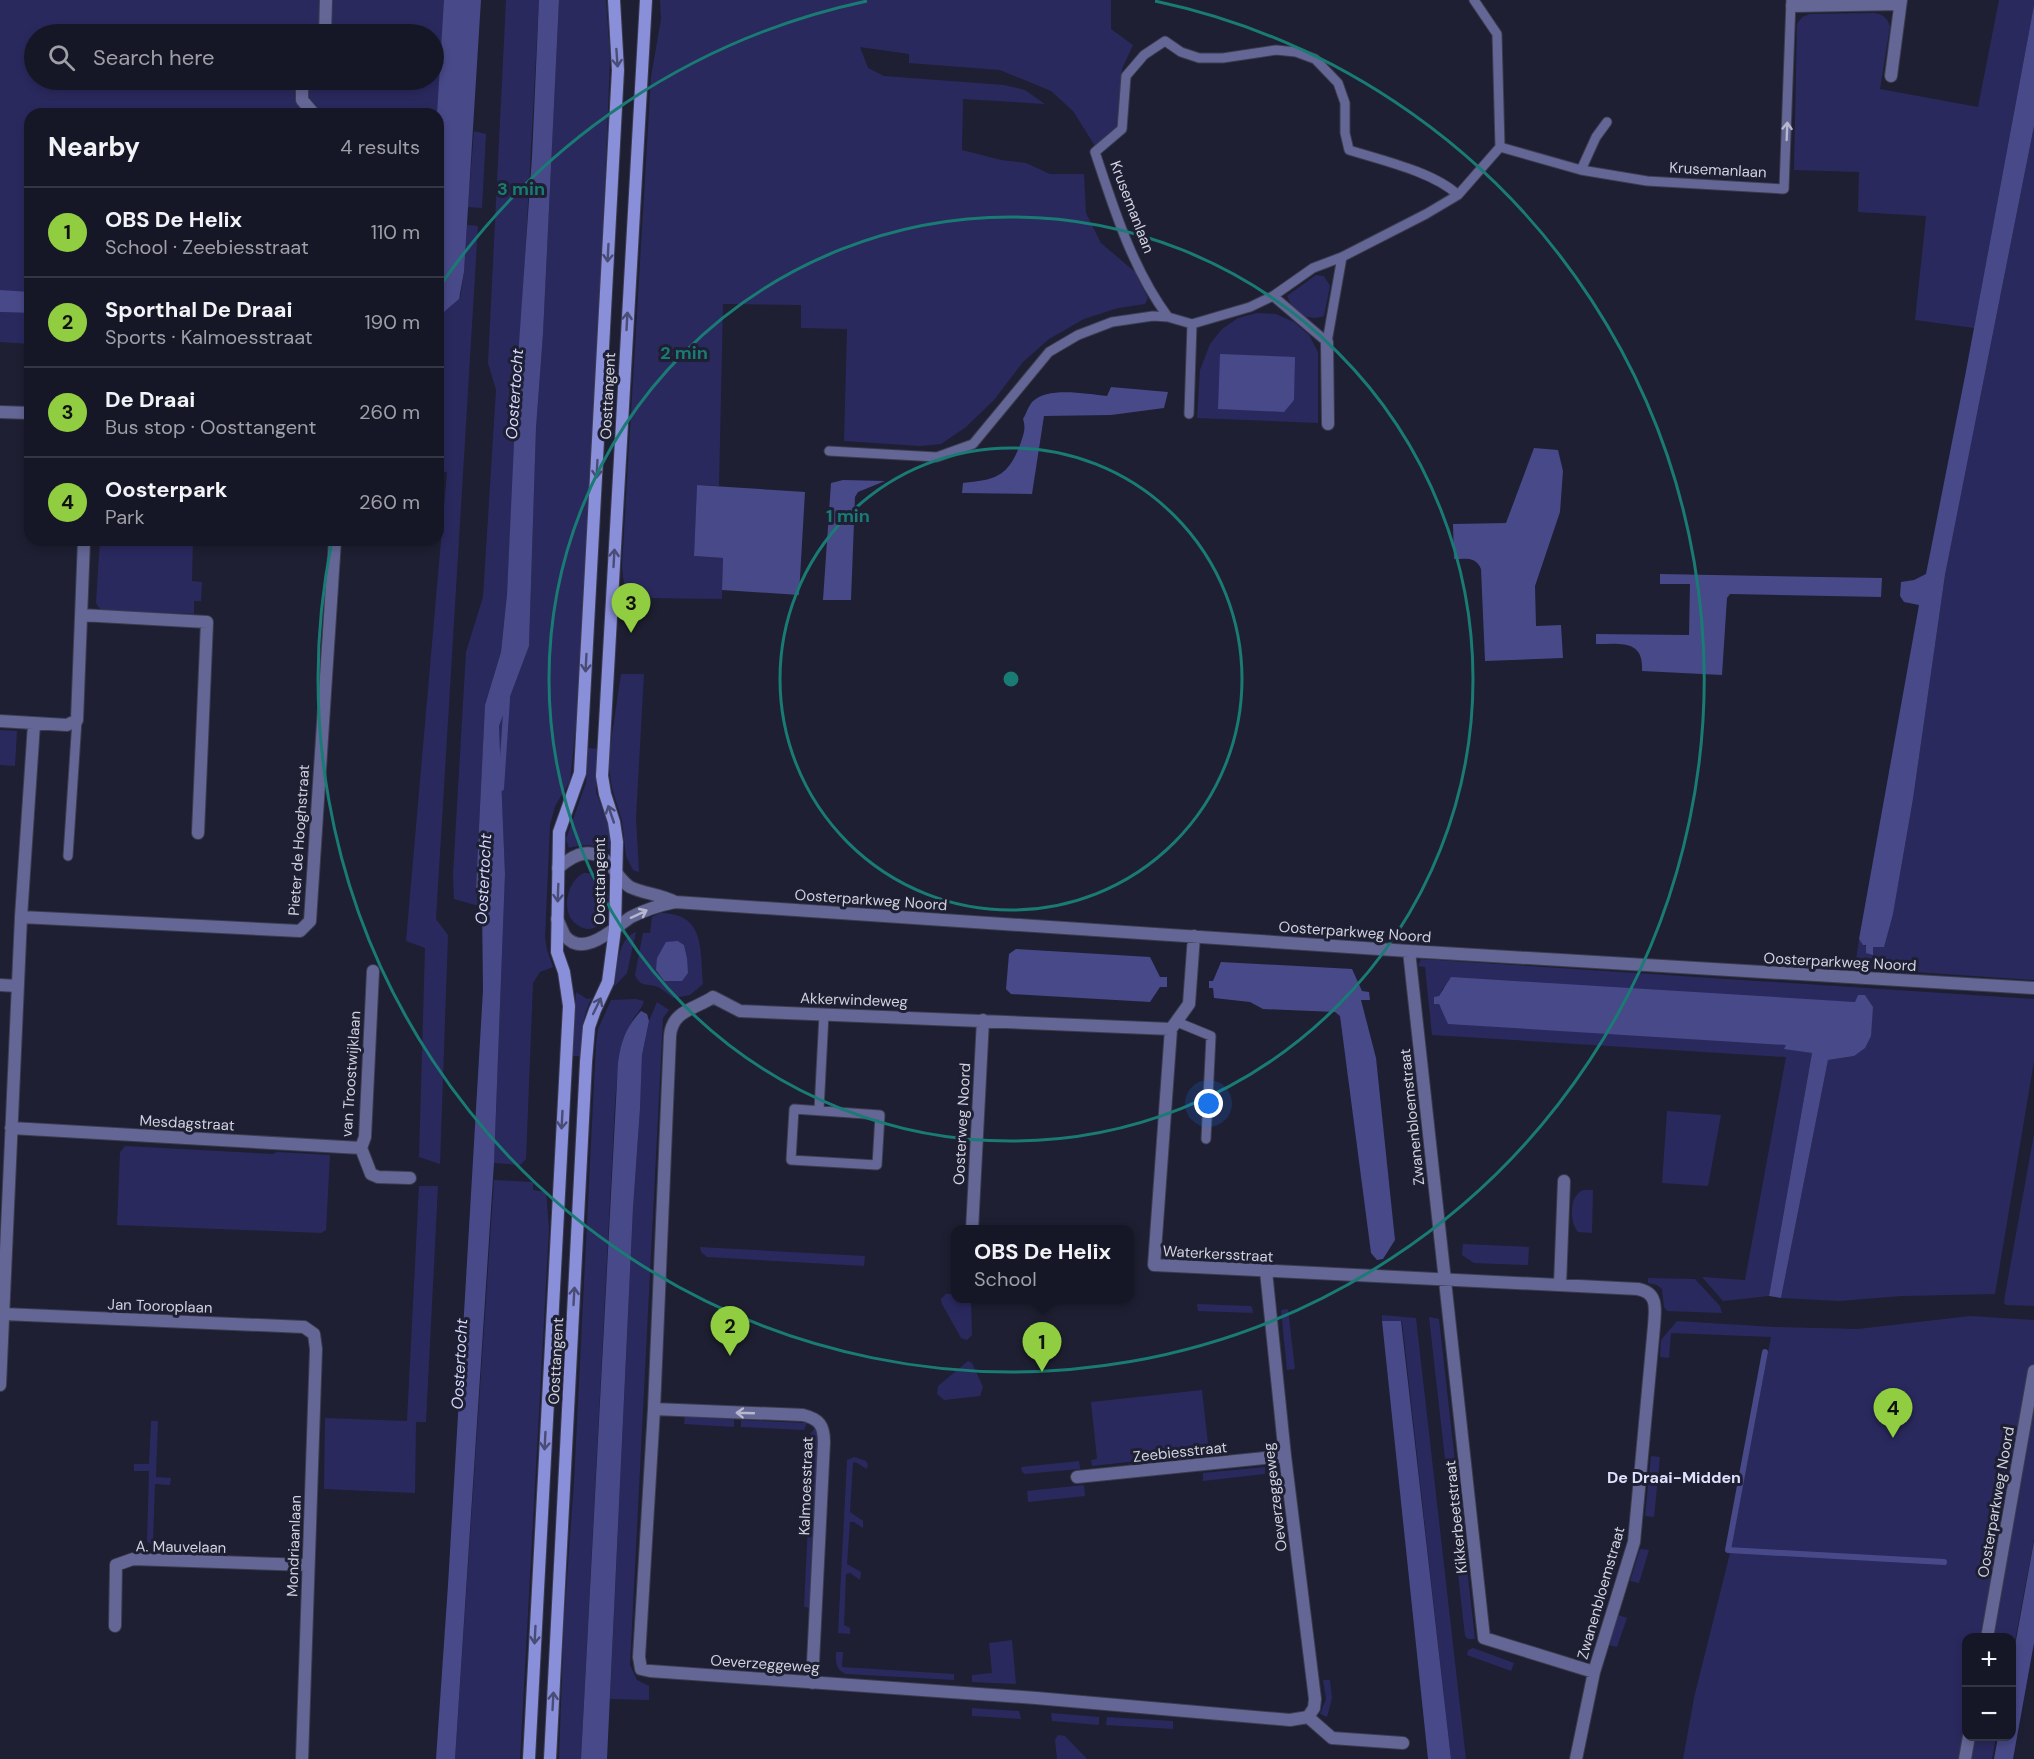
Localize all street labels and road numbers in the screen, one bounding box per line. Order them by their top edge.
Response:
street label: Krusemanlaan [1669,157,1767,183]
street label: Krusemanlaan [1105,158,1159,256]
street label: Oosttangent [596,352,620,440]
street label: Pieter de Hooghstraat [284,764,314,916]
street label: Oosttangent [590,837,610,925]
street label: Oosterparkweg Noord [794,885,948,915]
street label: Oosterparkweg Noord [1278,917,1432,947]
street label: Oosterparkweg Noord [1763,948,1917,976]
street label: Akkerwindeweg [800,988,908,1012]
street label: van Troostwijklaan [337,1010,365,1138]
street label: Zwanenbloemstraat [1395,1048,1429,1186]
street label: Oosterweg Noord [949,1062,975,1186]
street label: Mesdagstraat [139,1111,235,1135]
street label: Waterkersstraat [1162,1241,1274,1267]
street label: Jan Tooroplaan [107,1294,213,1318]
street label: Oosttangent [544,1317,568,1405]
street label: Oosterparkweg Noord [1973,1425,2019,1579]
street label: Kalmoesstraat [794,1436,818,1536]
street label: Zeebiesstraat [1132,1437,1228,1467]
street label: Oeverzeggeweg [1258,1441,1292,1553]
street label: Kikkerbeetstraat [1440,1459,1472,1575]
street label: Mondriaanlaan [282,1495,306,1597]
street label: Zwanenbloemstraat [1572,1524,1630,1662]
street label: A. Mauvelaan [136,1536,226,1558]
street label: Oeverzeggeweg [710,1650,820,1678]

